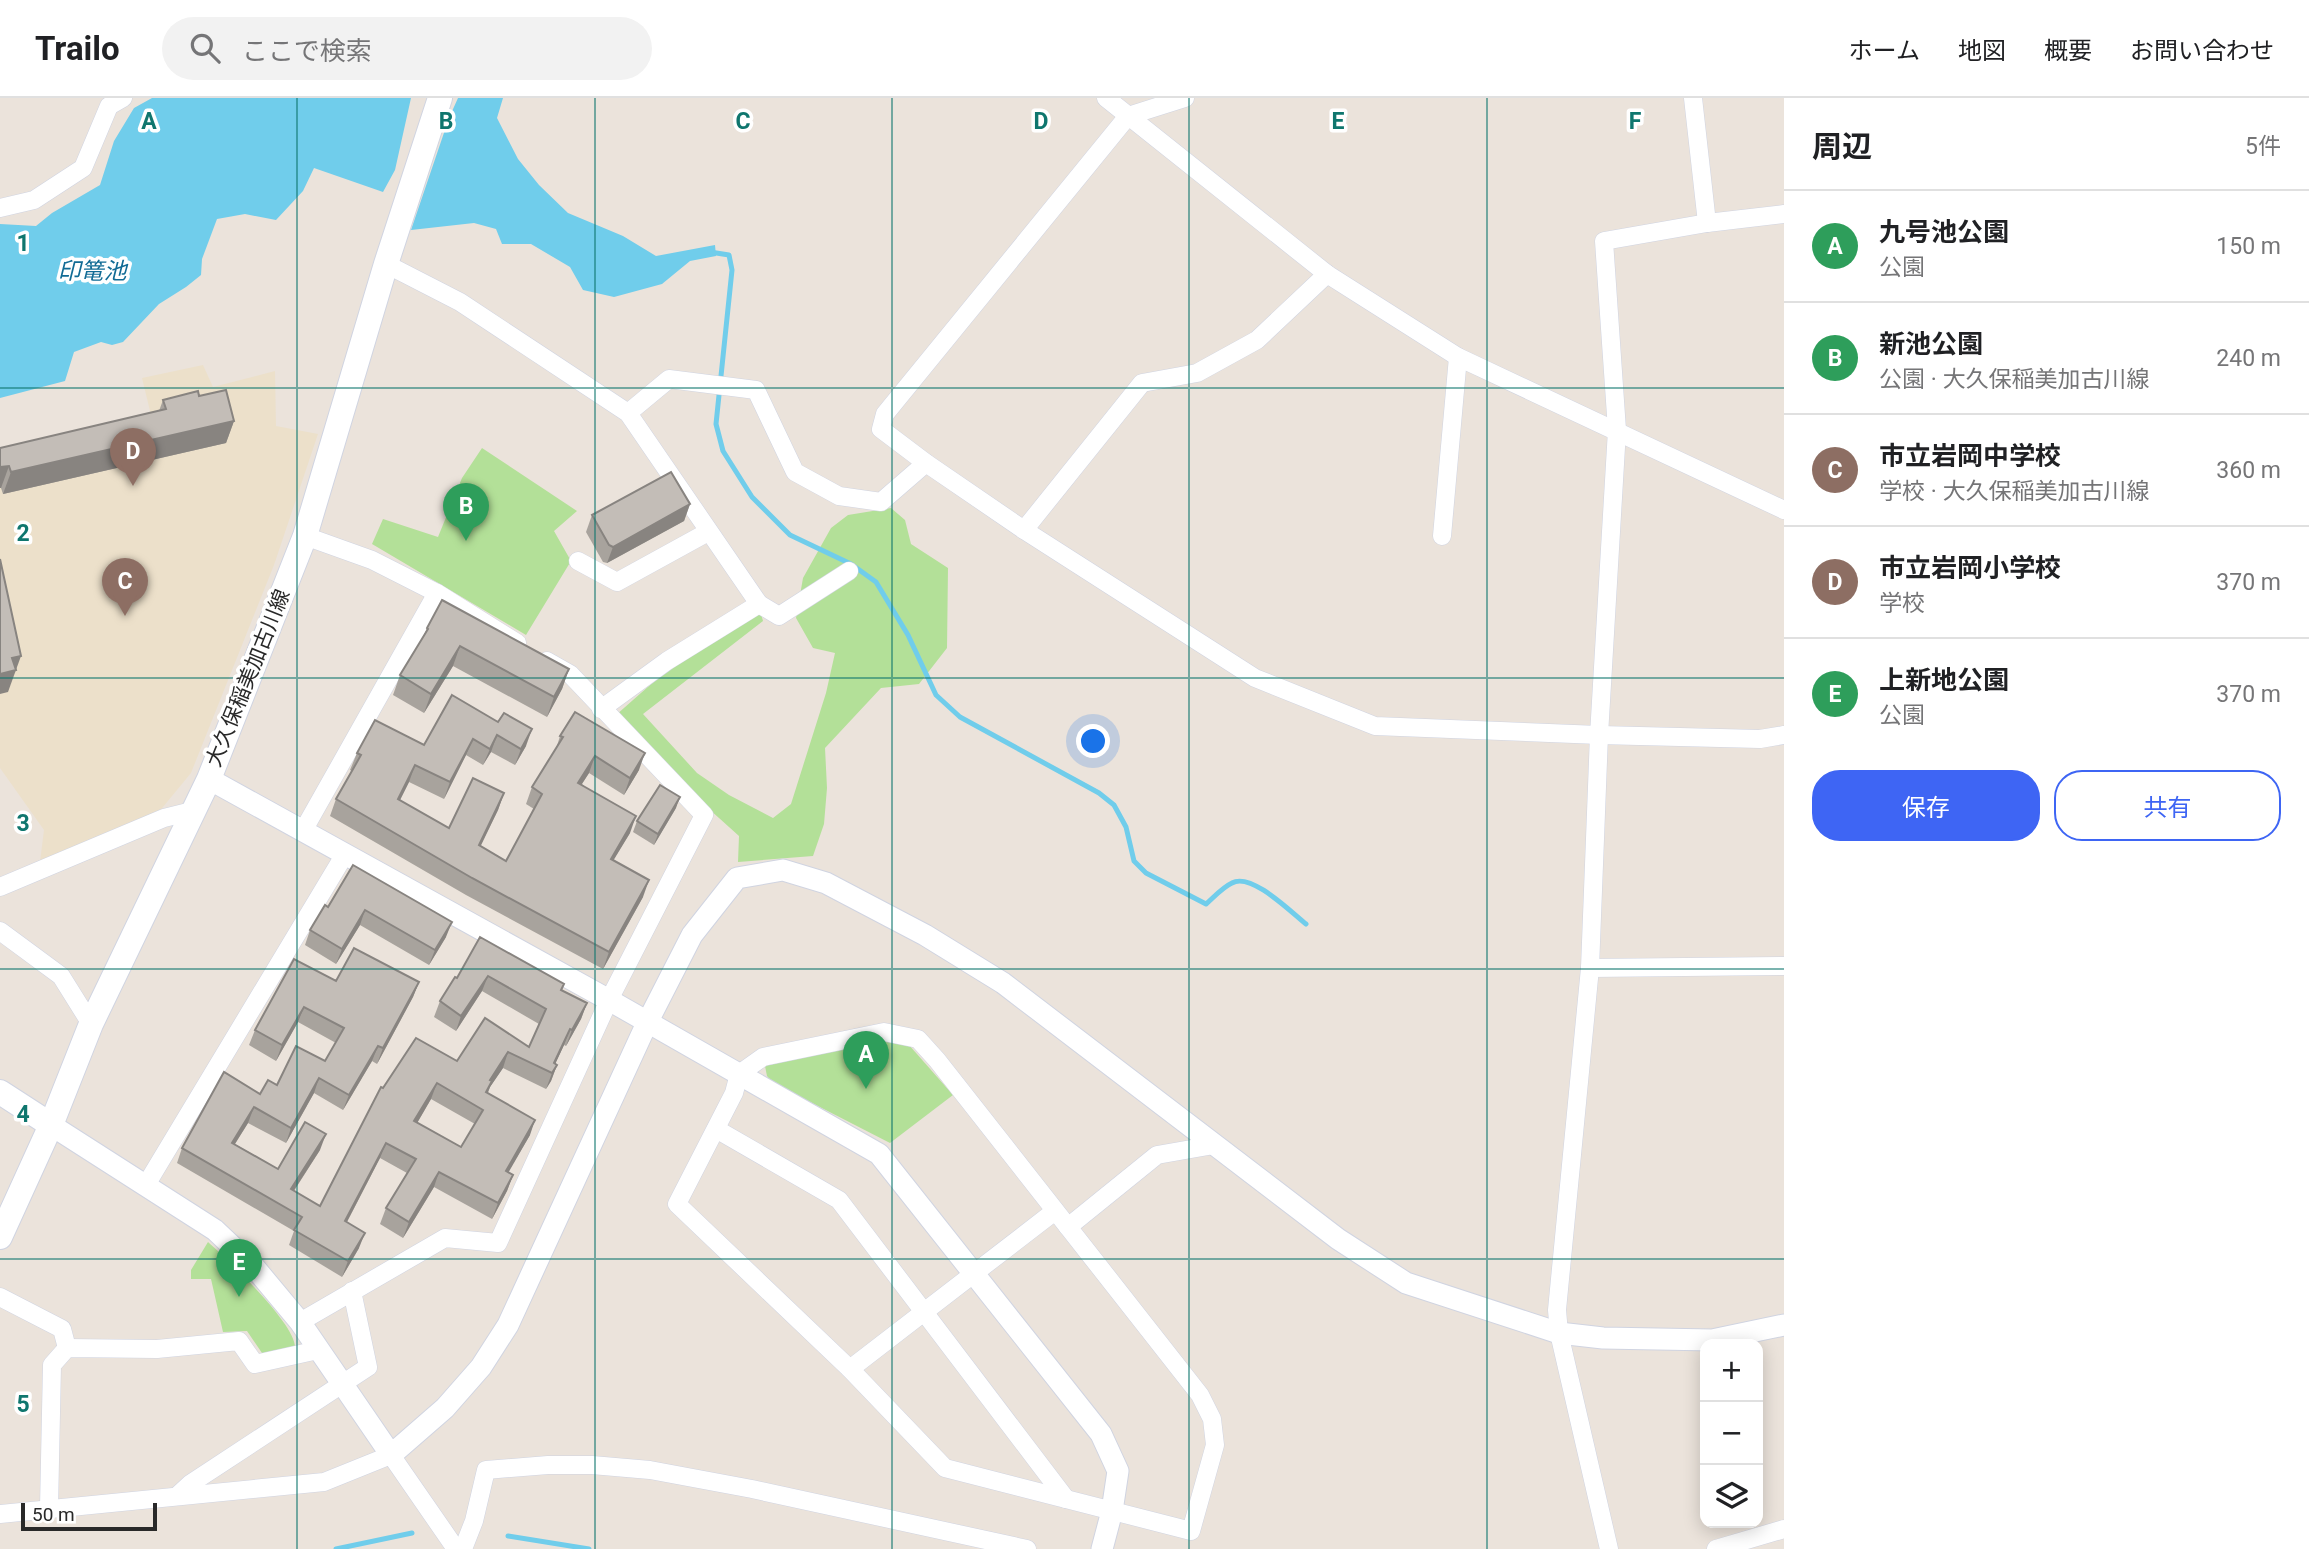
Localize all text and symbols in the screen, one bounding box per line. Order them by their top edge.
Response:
search box [162,17,652,80]
text: Trailo [35,29,120,68]
icon: search [186,29,224,67]
text: ここで検索 [242,36,372,66]
text: ホーム [1849,37,1920,65]
text: 地図 [1958,37,2006,65]
text: 概要 [2044,37,2092,65]
text: お問い合わせ [2130,37,2274,65]
text: A [141,108,157,135]
text: B [439,108,453,135]
text: C [735,108,751,135]
text: D [1034,108,1048,135]
text: E [1332,108,1345,135]
text: F [1629,108,1642,135]
text: 周辺 [1812,129,1872,164]
text: 5件 [2245,133,2281,160]
text: 九号池公園 [1879,217,2009,247]
text: 1 [16,230,30,257]
text: A [1827,233,1843,260]
text: 150 m [2216,233,2281,260]
text: 公園 [1879,254,1925,281]
water label: 印篭池 [58,258,129,285]
text: 新池公園 [1879,329,1983,359]
text: B [1828,345,1842,372]
text: 240 m [2216,345,2281,372]
text: 公園 · 大久保稲美加古川線 [1879,366,2149,393]
pin: D [110,428,156,486]
text: 市立岩岡中学校 [1879,441,2061,471]
text: C [1827,457,1843,484]
text: 360 m [2216,457,2281,484]
text: 学校 · 大久保稲美加古川線 [1879,478,2149,505]
pin: B [443,483,489,541]
text: 2 [16,520,30,547]
text: 市立岩岡小学校 [1879,553,2061,583]
pin: C [102,558,148,616]
text: D [1828,569,1842,596]
text: 370 m [2216,569,2281,596]
street label: 大久保稲美加古川線 [201,586,295,770]
text: 学校 [1879,590,1925,617]
text: 上新地公園 [1879,665,2009,695]
text: E [1829,681,1841,708]
text: 370 m [2216,681,2281,708]
text: 公園 [1879,702,1925,729]
your location [1076,724,1110,758]
button: 保存 [1812,770,2040,841]
button: 共有 [2054,770,2281,841]
text: 3 [16,810,30,837]
pin: A [843,1031,889,1089]
text: 4 [16,1101,30,1128]
pin: E [216,1239,262,1297]
map controls [1700,1339,1763,1528]
button: + [1700,1339,1763,1402]
text: 5 [16,1391,30,1418]
button: − [1700,1402,1763,1465]
button: layers [1700,1465,1763,1528]
scale bar [21,1500,158,1532]
text: 50 m [32,1503,75,1526]

